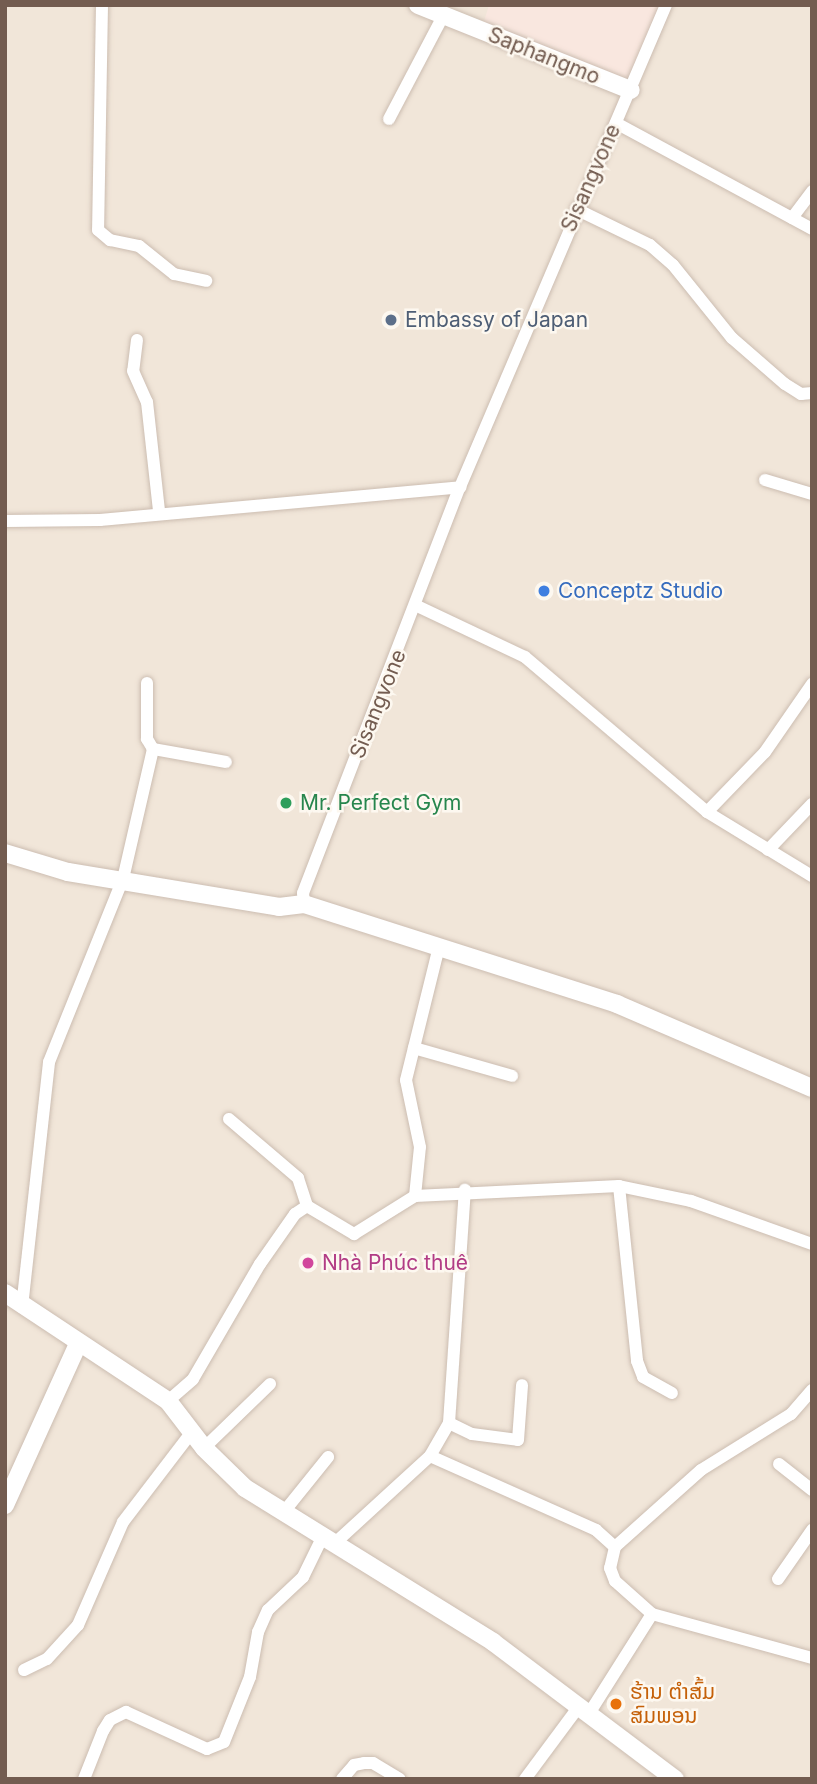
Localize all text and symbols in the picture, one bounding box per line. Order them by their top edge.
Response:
street label: Saphangmo [484,22,604,90]
street label: Sisangvone [556,120,626,236]
place label: Embassy of Japan [405,307,588,333]
marker: Embassy of Japan [383,312,399,328]
place label: Conceptz Studio [558,578,723,604]
marker: Conceptz Studio [536,583,552,599]
street label: Sisangvone [345,646,411,762]
place label: Mr. Perfect Gym [300,790,461,816]
marker: Mr. Perfect Gym [278,795,294,811]
place label: Nhà Phúc thuê [322,1250,468,1276]
marker: Nhà Phúc thuê [300,1255,316,1271]
place label: ຮ້ານ ຕຳສົ້ມ ສົມພອນ [630,1679,715,1729]
marker: ຮ້ານ ຕຳສົ້ມ ສົມພອນ [608,1696,624,1712]

